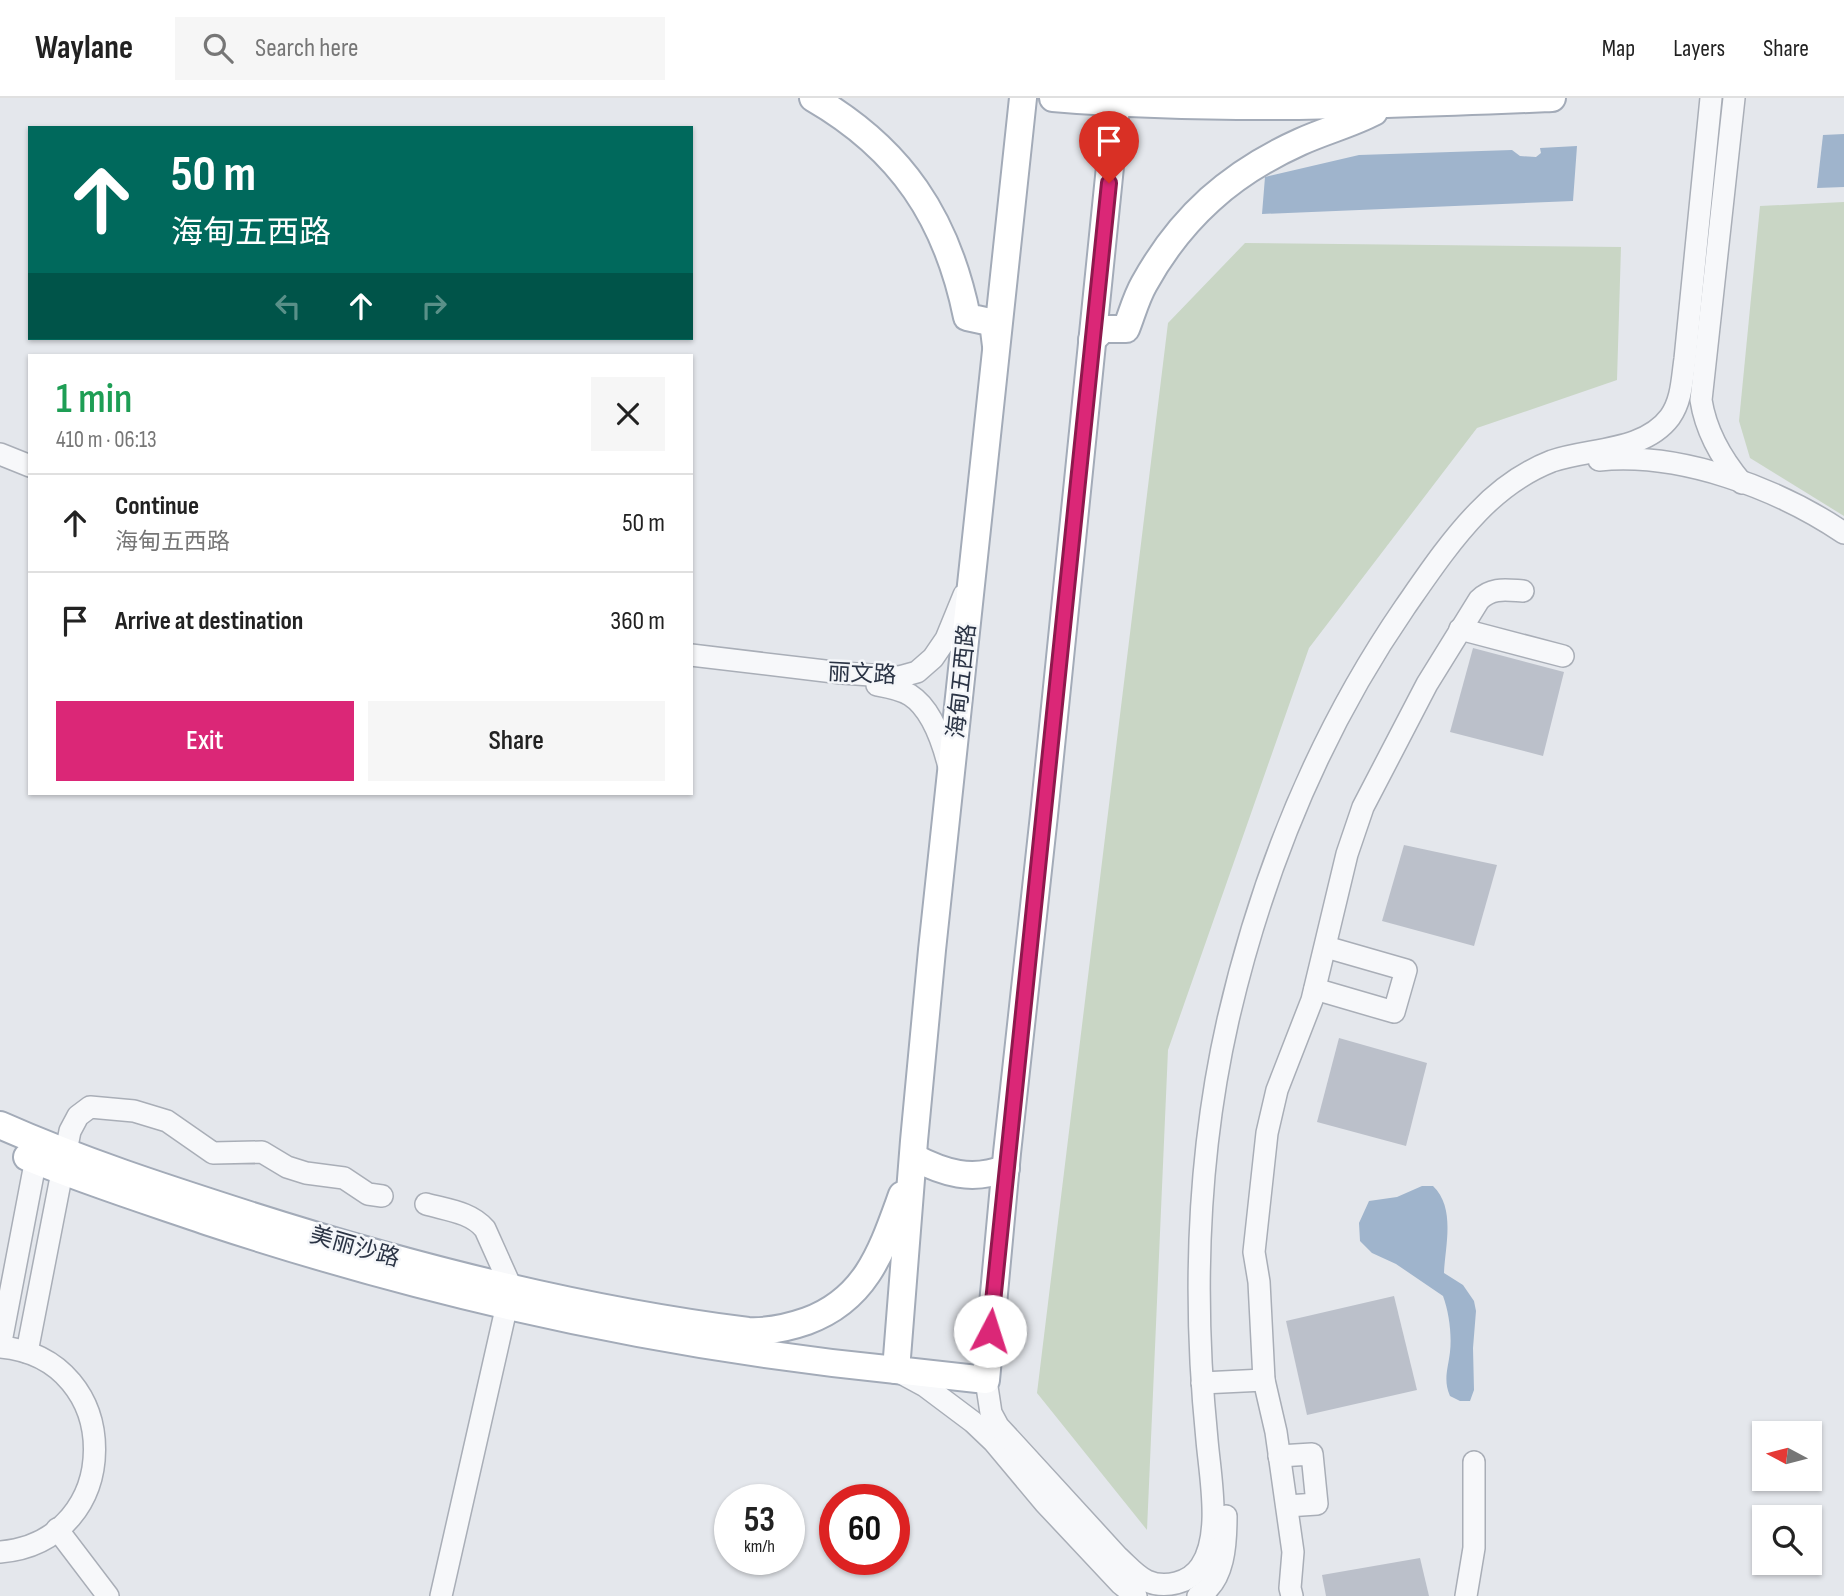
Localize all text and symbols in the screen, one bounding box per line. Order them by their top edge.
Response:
search box [175,17,665,80]
text: Waylane [35,28,133,68]
icon: search [199,29,237,67]
text: Search here [255,33,358,64]
text: Map [1602,34,1635,63]
text: Layers [1673,34,1725,63]
text: Share [1763,34,1809,63]
pin [1079,111,1139,183]
icon: arrive [1090,122,1128,160]
text: 50 m [171,146,256,205]
icon: ahead [56,154,147,245]
text: 海甸五西路 [171,214,331,253]
icon: left [269,287,307,325]
icon: ahead [342,287,380,325]
icon: right [415,287,453,325]
text: 1 min [56,374,132,425]
button: close [591,377,665,451]
text: 410 m · 06:13 [56,426,157,454]
text: Continue [115,491,199,522]
icon: ahead [56,504,94,542]
text: 50 m [622,508,665,539]
text: 海甸五西路 [115,528,230,556]
icon: arrive [56,602,94,640]
text: Arrive at destination [115,606,303,637]
text: 360 m [610,606,665,637]
street label: 海甸五西路 [942,622,982,740]
street label: 丽文路 [827,658,897,690]
button: Exit [56,701,354,781]
button: Share [368,701,665,781]
street label: 美丽沙路 [307,1221,403,1273]
position arrow [953,1294,1027,1368]
north arrow [1752,1421,1822,1491]
map controls [1752,1421,1822,1575]
speed limit sign: 60 [819,1484,910,1575]
text: 53 [744,1499,775,1542]
button: search [1752,1505,1822,1575]
text: km/h [744,1536,775,1557]

